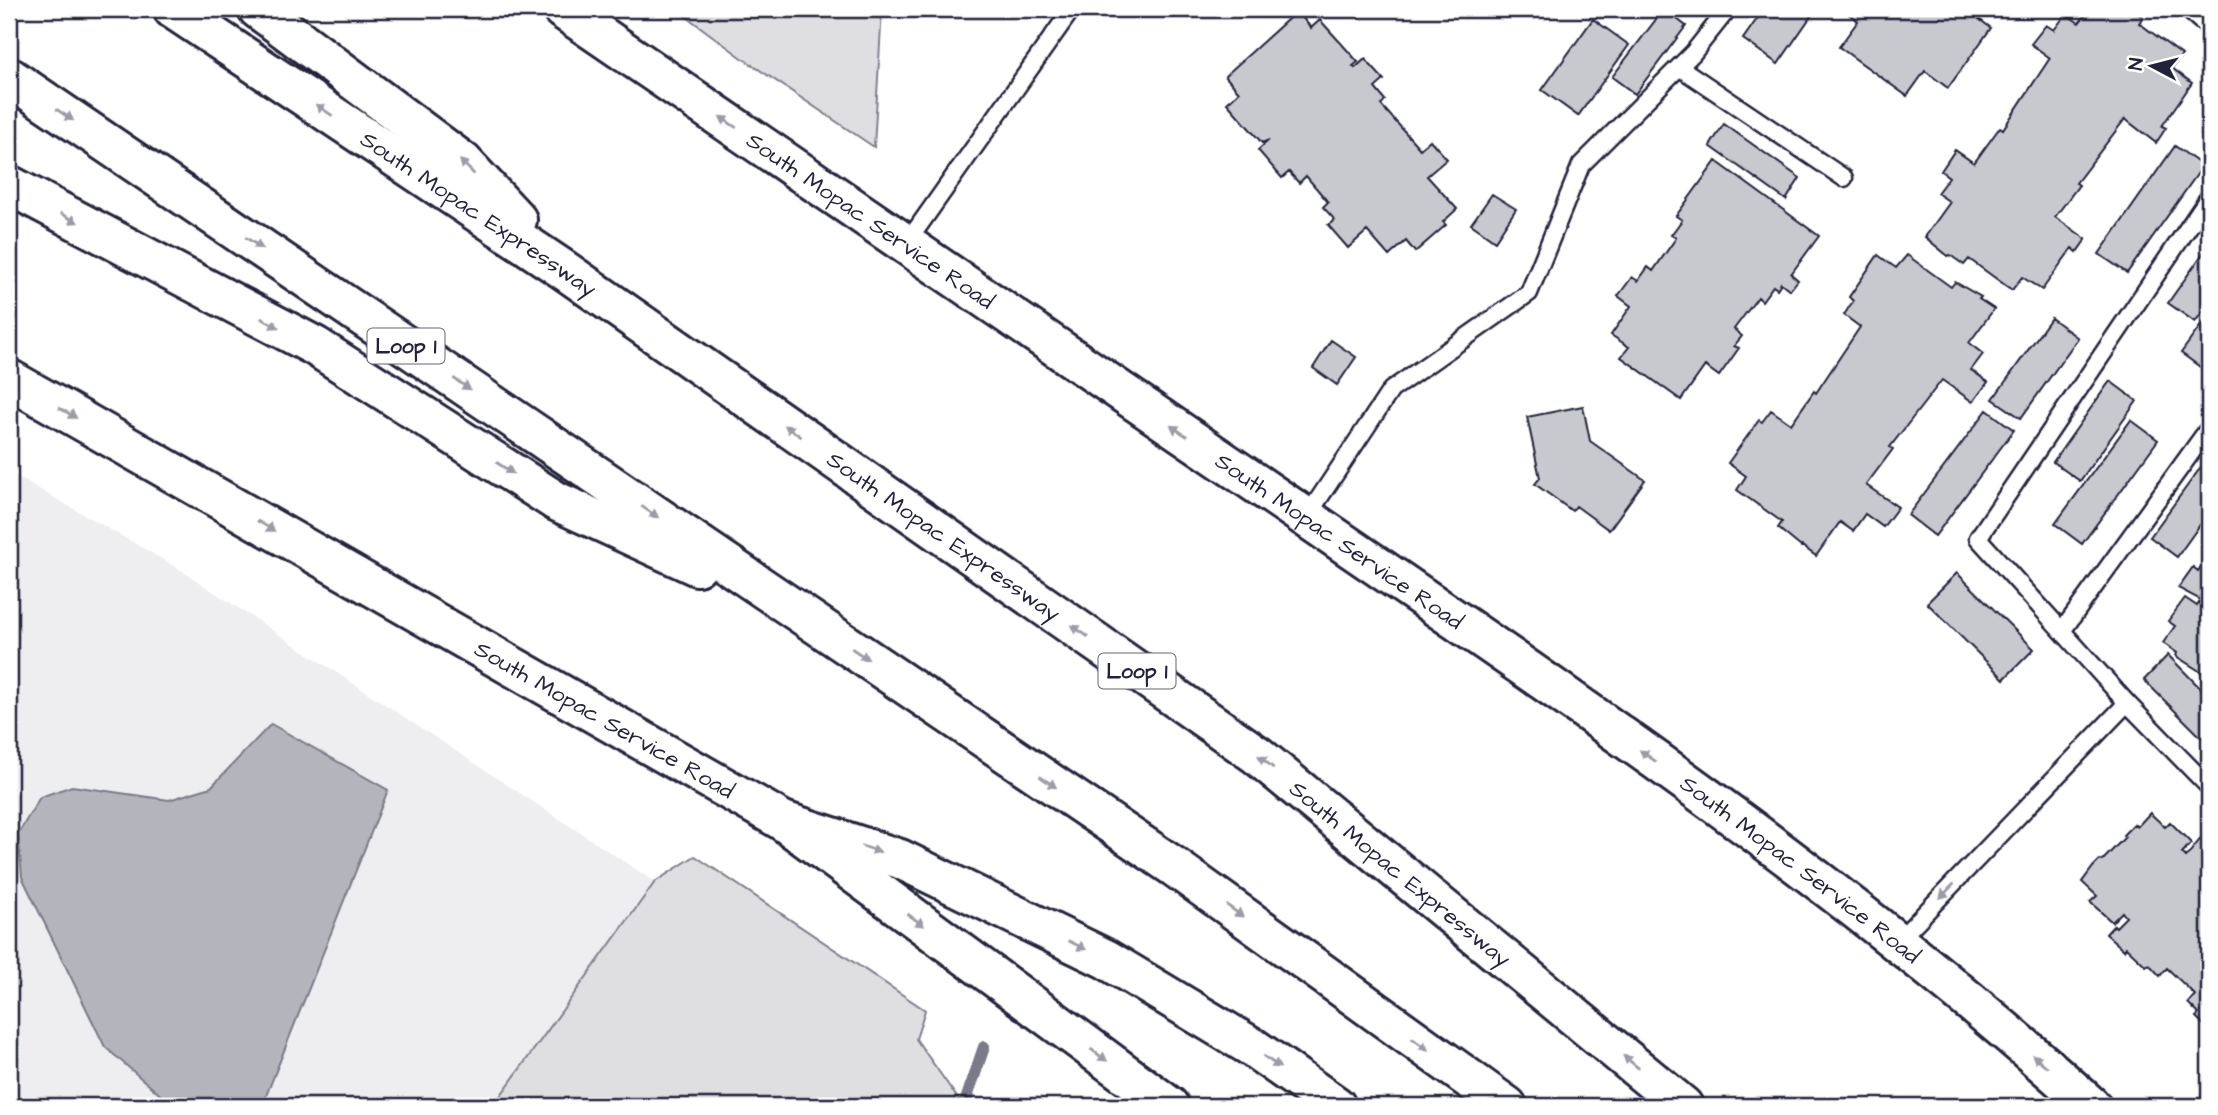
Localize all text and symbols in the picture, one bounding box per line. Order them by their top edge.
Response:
north arrow [2116,32,2186,102]
text: N [2122,56,2151,72]
one-way arrow [315,103,333,117]
one-way arrow [56,108,75,121]
one-way arrow [719,116,738,129]
street label: South Mopac Expressway [354,124,603,306]
street label: South Mopac Service Road [740,125,1001,317]
one-way arrow [459,160,476,176]
one-way arrow [59,212,78,224]
one-way arrow [245,236,263,250]
one-way arrow [260,317,280,329]
road number: Loop 1 [368,328,444,364]
one-way arrow [453,377,471,391]
one-way arrow [58,407,78,419]
one-way arrow [784,424,802,438]
one-way arrow [1170,424,1188,438]
street label: South Mopac Expressway [820,444,1067,631]
street label: South Mopac Service Road [1209,445,1470,638]
one-way arrow [496,462,515,475]
one-way arrow [641,505,660,518]
one-way arrow [256,520,275,532]
one-way arrow [1071,624,1089,638]
street label: South Mopac Service Road [469,633,740,807]
one-way arrow [851,647,869,661]
road number: Loop 1 [1098,654,1176,688]
one-way arrow [1639,749,1657,763]
one-way arrow [1257,755,1274,770]
street label: South Mopac Service Road [1673,768,1927,972]
street label: South Mopac Expressway [1282,773,1518,976]
one-way arrow [1038,775,1058,788]
one-way arrow [861,845,882,855]
one-way arrow [1939,882,1956,899]
one-way arrow [1226,904,1245,918]
one-way arrow [907,913,925,927]
one-way arrow [1067,939,1087,951]
one-way arrow [1411,1037,1429,1051]
one-way arrow [1090,1048,1108,1062]
one-way arrow [1263,1054,1281,1068]
one-way arrow [1622,1054,1640,1070]
one-way arrow [2031,1054,2048,1069]

